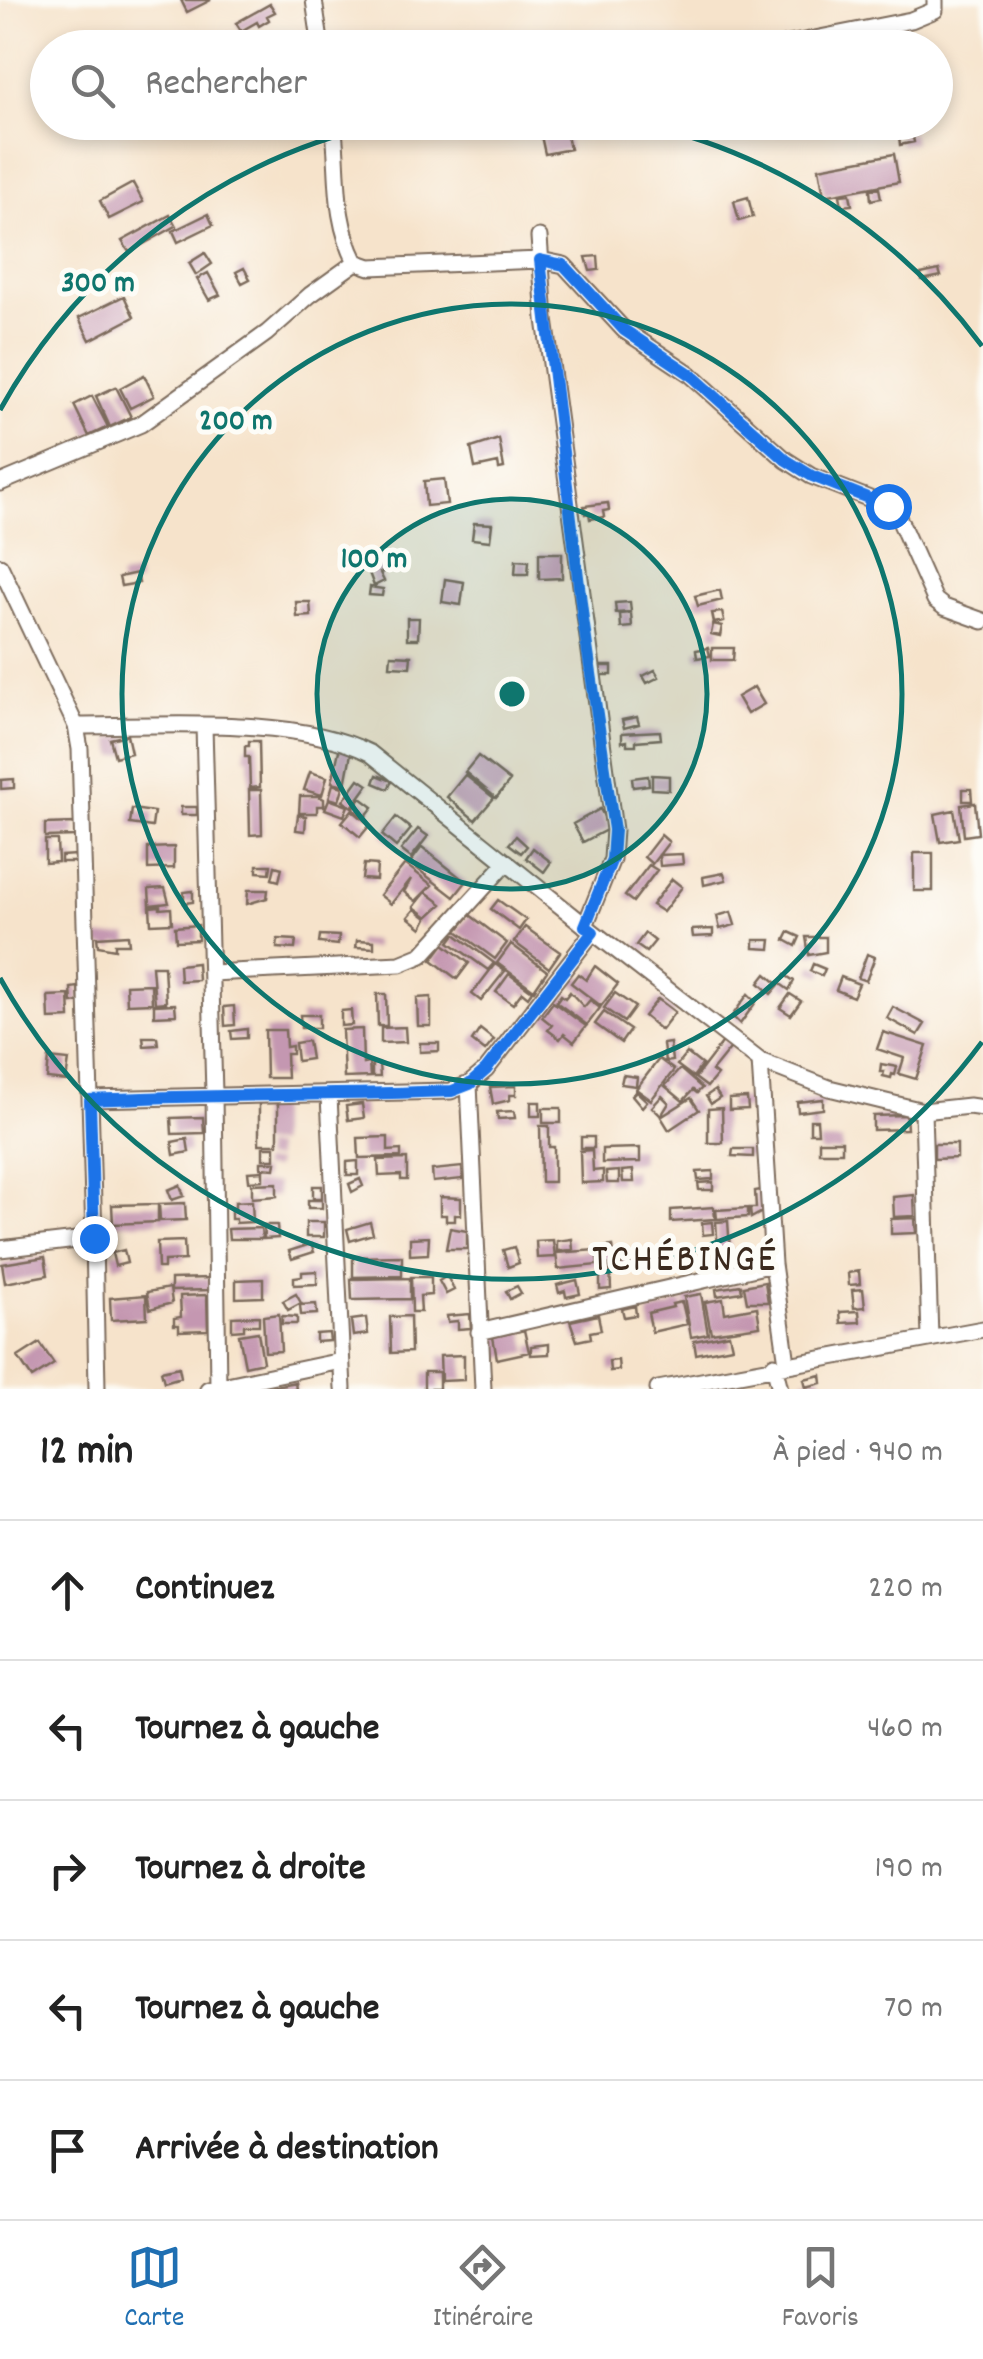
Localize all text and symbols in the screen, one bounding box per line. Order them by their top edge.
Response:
search box [30,30,953,140]
icon: search [65,58,120,113]
text: Rechercher [145,58,307,113]
text: 300 m [61,264,135,307]
text: 200 m [199,402,273,445]
route start [866,484,912,530]
text: 100 m [341,540,407,583]
centre of rings [494,676,530,712]
route end [72,1216,118,1262]
district label: TCHÉBINGÉ [592,1234,778,1291]
text: 12 min [40,1424,133,1484]
text: À pied · 940 m [773,1431,943,1477]
icon: ahead [40,1563,95,1618]
text: Continuez [135,1563,274,1618]
text: 220 m [868,1567,943,1613]
icon: left [40,1703,95,1758]
text: Tournez à gauche [135,1703,380,1758]
text: 460 m [867,1707,943,1753]
icon: right [40,1843,95,1898]
text: Tournez à droite [135,1843,366,1898]
text: 190 m [875,1847,943,1893]
icon: left [40,1983,95,2038]
text: Tournez à gauche [135,1983,380,2038]
text: 70 m [884,1987,943,2033]
icon: arrive [40,2123,95,2178]
text: Arrivée à destination [135,2123,439,2178]
tab: Carte [124,2240,184,2340]
tab: Itinéraire [433,2240,533,2340]
tab: Favoris [782,2240,859,2340]

